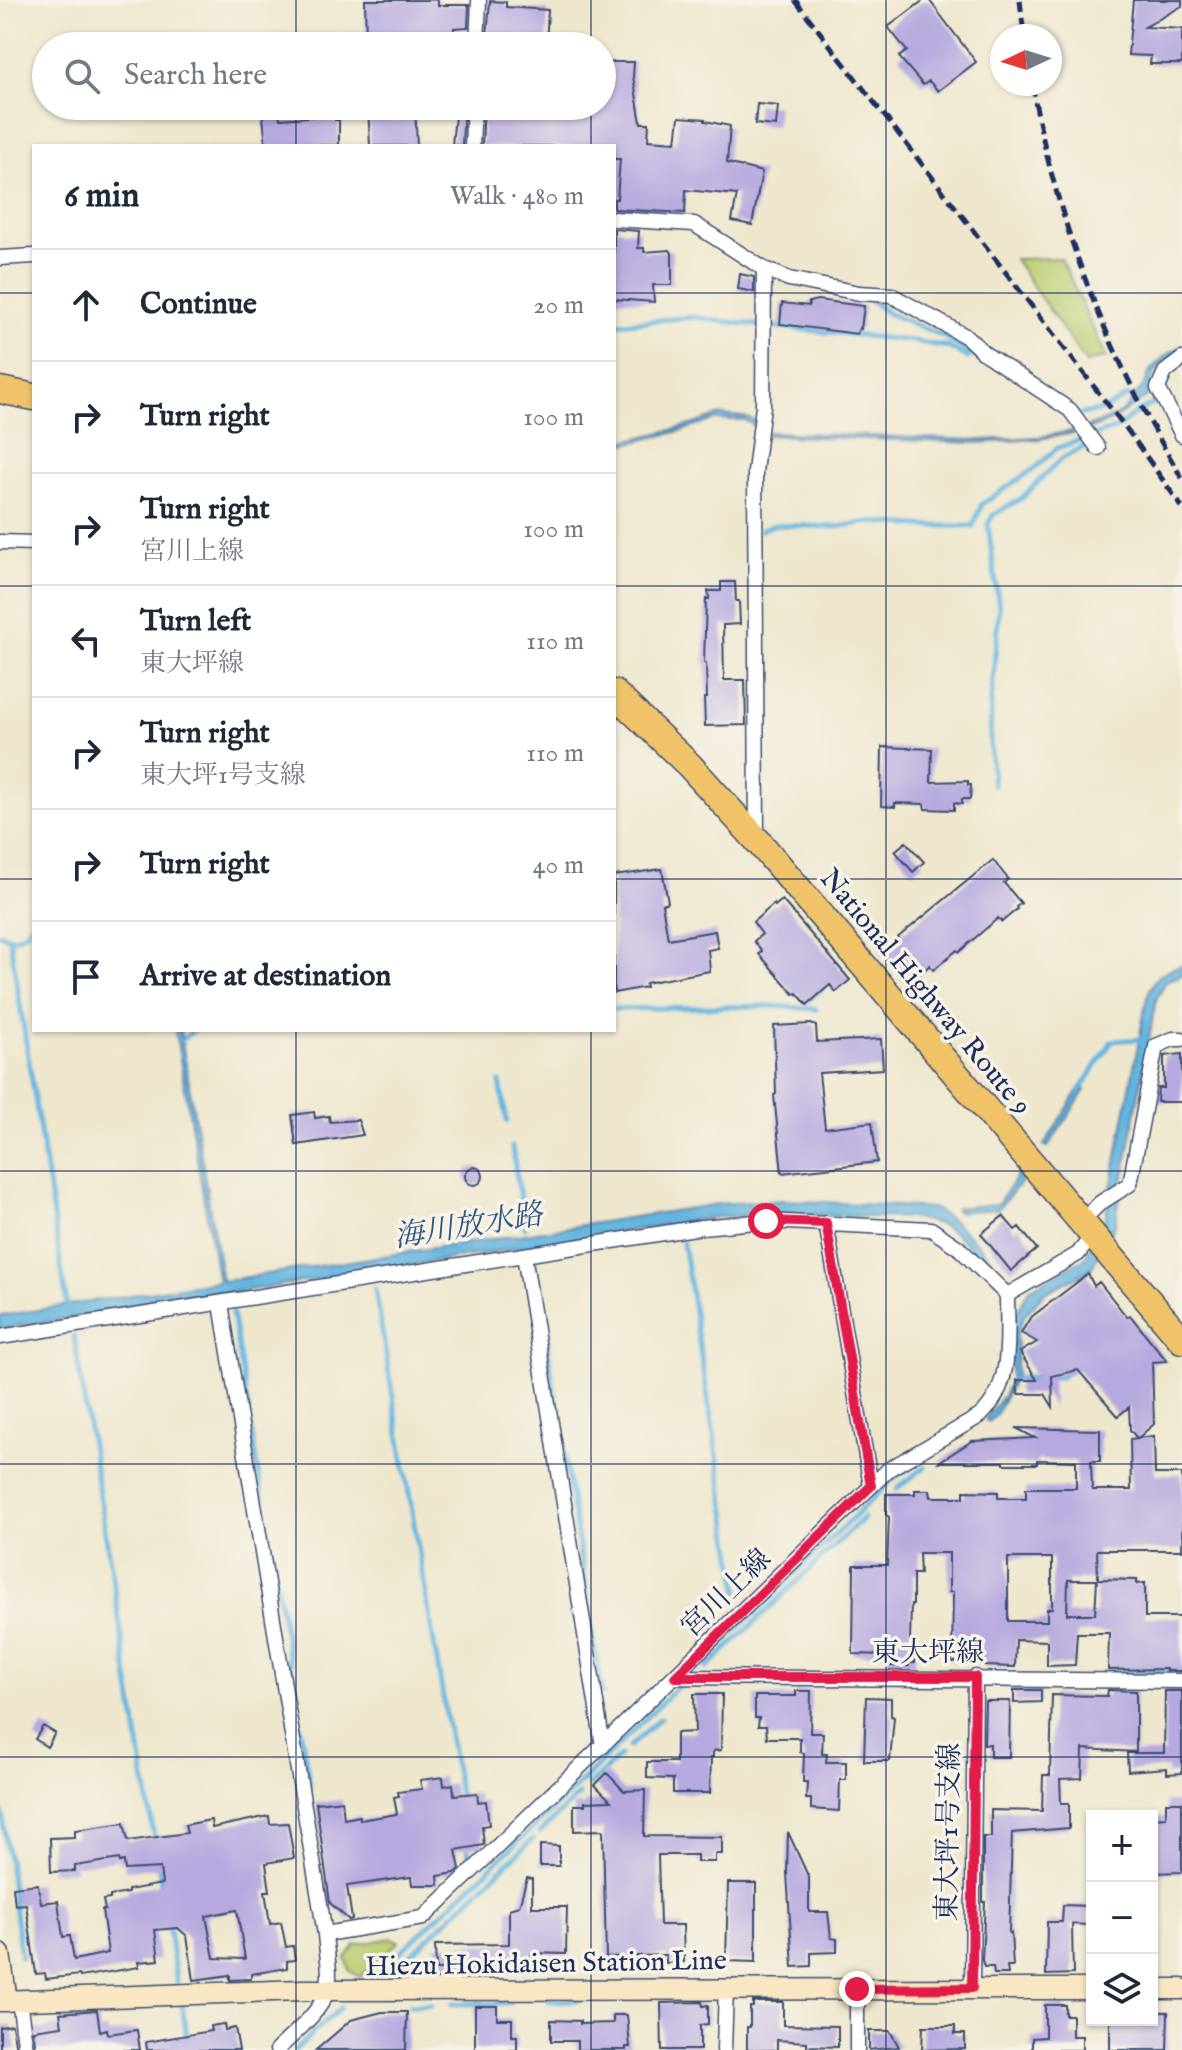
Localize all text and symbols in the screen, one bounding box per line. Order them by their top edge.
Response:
north arrow [990,24,1062,96]
search box [32,32,616,120]
icon: search [60,54,104,98]
text: Search here [124,57,267,95]
text: 6 min [64,175,139,218]
text: Walk · 480 m [450,180,584,213]
icon: ahead [64,283,108,327]
text: Continue [140,286,257,324]
text: 20 m [533,289,584,322]
icon: right [64,395,108,439]
text: Turn right [140,398,270,436]
text: 100 m [523,401,584,434]
text: Turn right [140,491,270,529]
icon: right [64,507,108,551]
text: 100 m [523,513,584,546]
text: 宮川上線 [140,535,244,568]
text: Turn left [140,603,251,641]
icon: left [64,619,108,663]
text: 110 m [526,625,584,658]
text: 東大坪線 [140,647,244,680]
text: Turn right [140,715,270,753]
icon: right [64,731,108,775]
text: 110 m [526,737,584,770]
text: 東大坪1号支線 [140,759,306,792]
icon: right [64,843,108,887]
text: Turn right [140,846,270,884]
text: 40 m [533,849,584,882]
street label: National Highway Route 9 [812,862,1038,1123]
icon: arrive [64,955,108,999]
text: Arrive at destination [140,958,391,996]
water label: 海川放水路 [391,1196,547,1257]
route start [748,1203,784,1239]
street label: 宮川上線 [674,1542,779,1645]
street label: 東大坪線 [872,1636,984,1671]
street label: 東大坪1号支線 [930,1743,969,1922]
map controls [1086,1810,1158,2026]
button: + [1086,1810,1158,1882]
button: − [1086,1882,1158,1954]
street label: Hiezu Hokidaisen Station Line [365,1944,727,1985]
button: layers [1086,1954,1158,2026]
route end [839,1971,875,2007]

